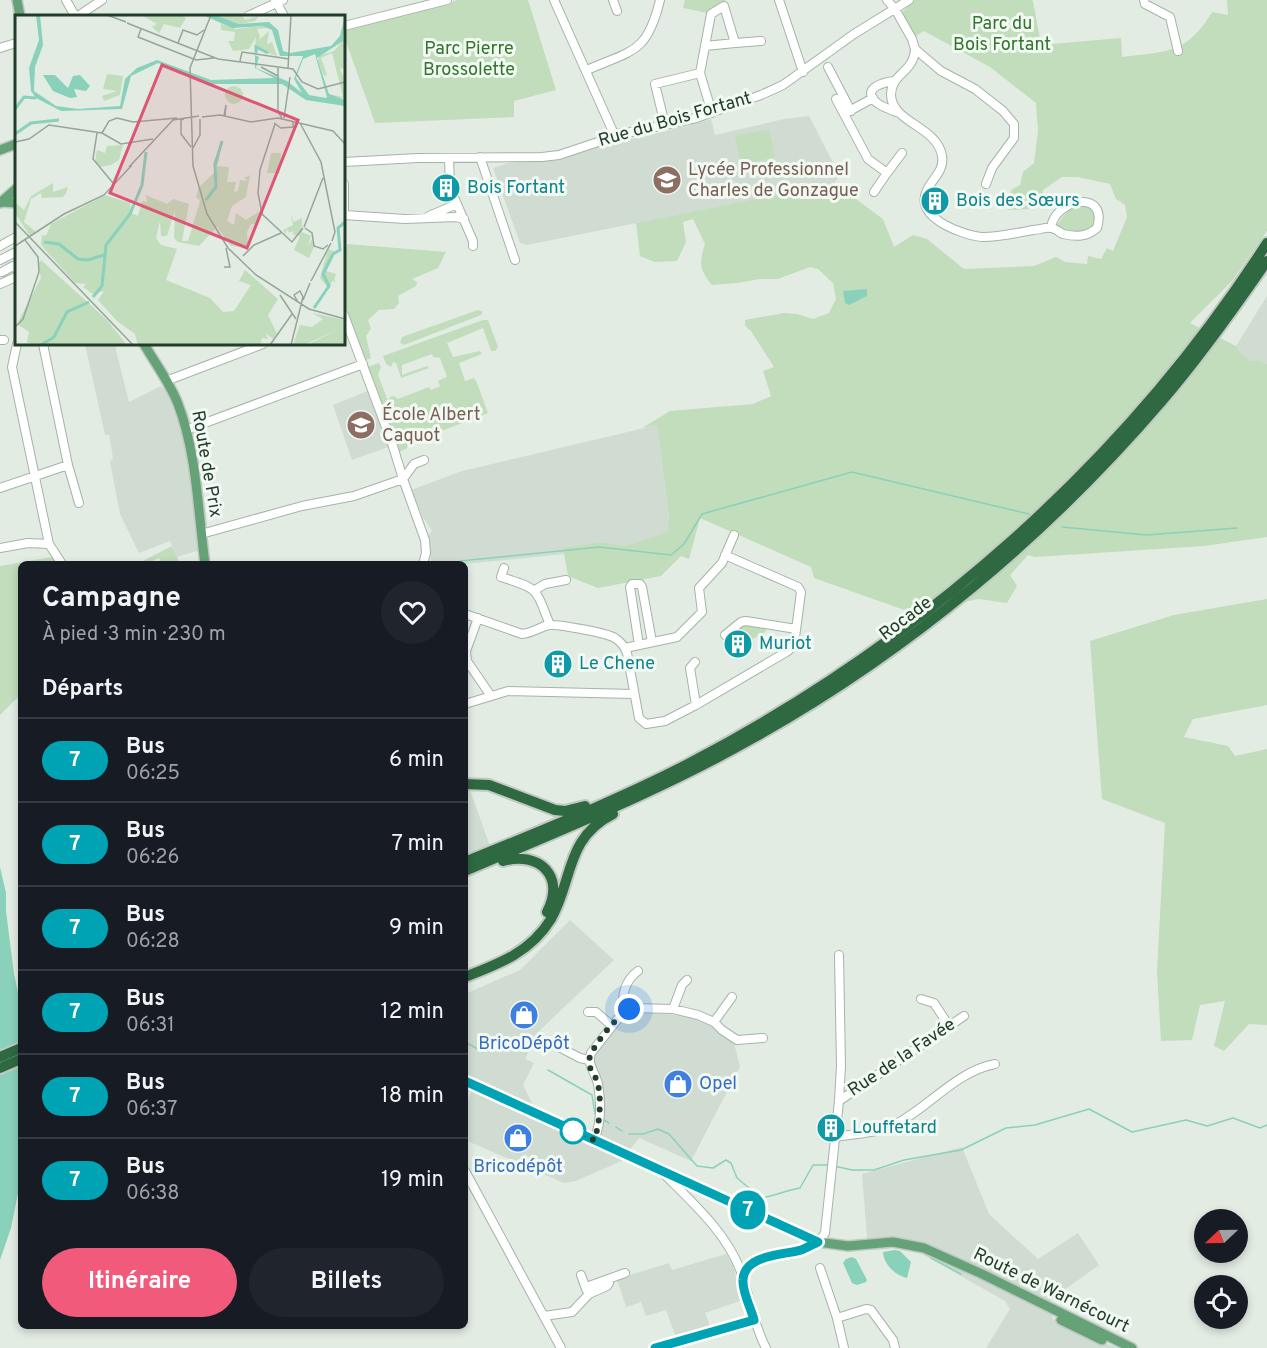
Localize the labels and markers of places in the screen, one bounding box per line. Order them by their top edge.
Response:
place label: Lycée Professionnel Charles de Gonzague [688,159,859,203]
school or university icon: Lycée Professionnel Charles de Gonzague [651,164,683,196]
building icon: Bois Fortant [430,172,462,204]
place label: Bois Fortant [467,177,565,200]
building icon: Bois des Sœurs [919,185,951,217]
place label: Bois des Sœurs [956,190,1080,213]
place label: École Albert Caquot [382,402,481,448]
school or university icon: École Albert Caquot [345,409,377,441]
building icon: Muriot [722,628,754,660]
place label: Muriot [759,633,812,656]
building icon: Le Chene [542,648,574,680]
place label: Le Chene [579,653,655,676]
shop icon: BricoDépôt [508,999,540,1031]
place label: BricoDépôt [478,1033,570,1056]
shop icon: Opel [662,1068,694,1100]
place label: Opel [699,1073,737,1096]
building icon: Louffetard [815,1112,847,1144]
place label: Louffetard [852,1117,937,1140]
unlabelled marker [560,1118,586,1144]
shop icon: Bricodépôt [502,1122,534,1154]
place label: Bricodépôt [473,1156,563,1179]

